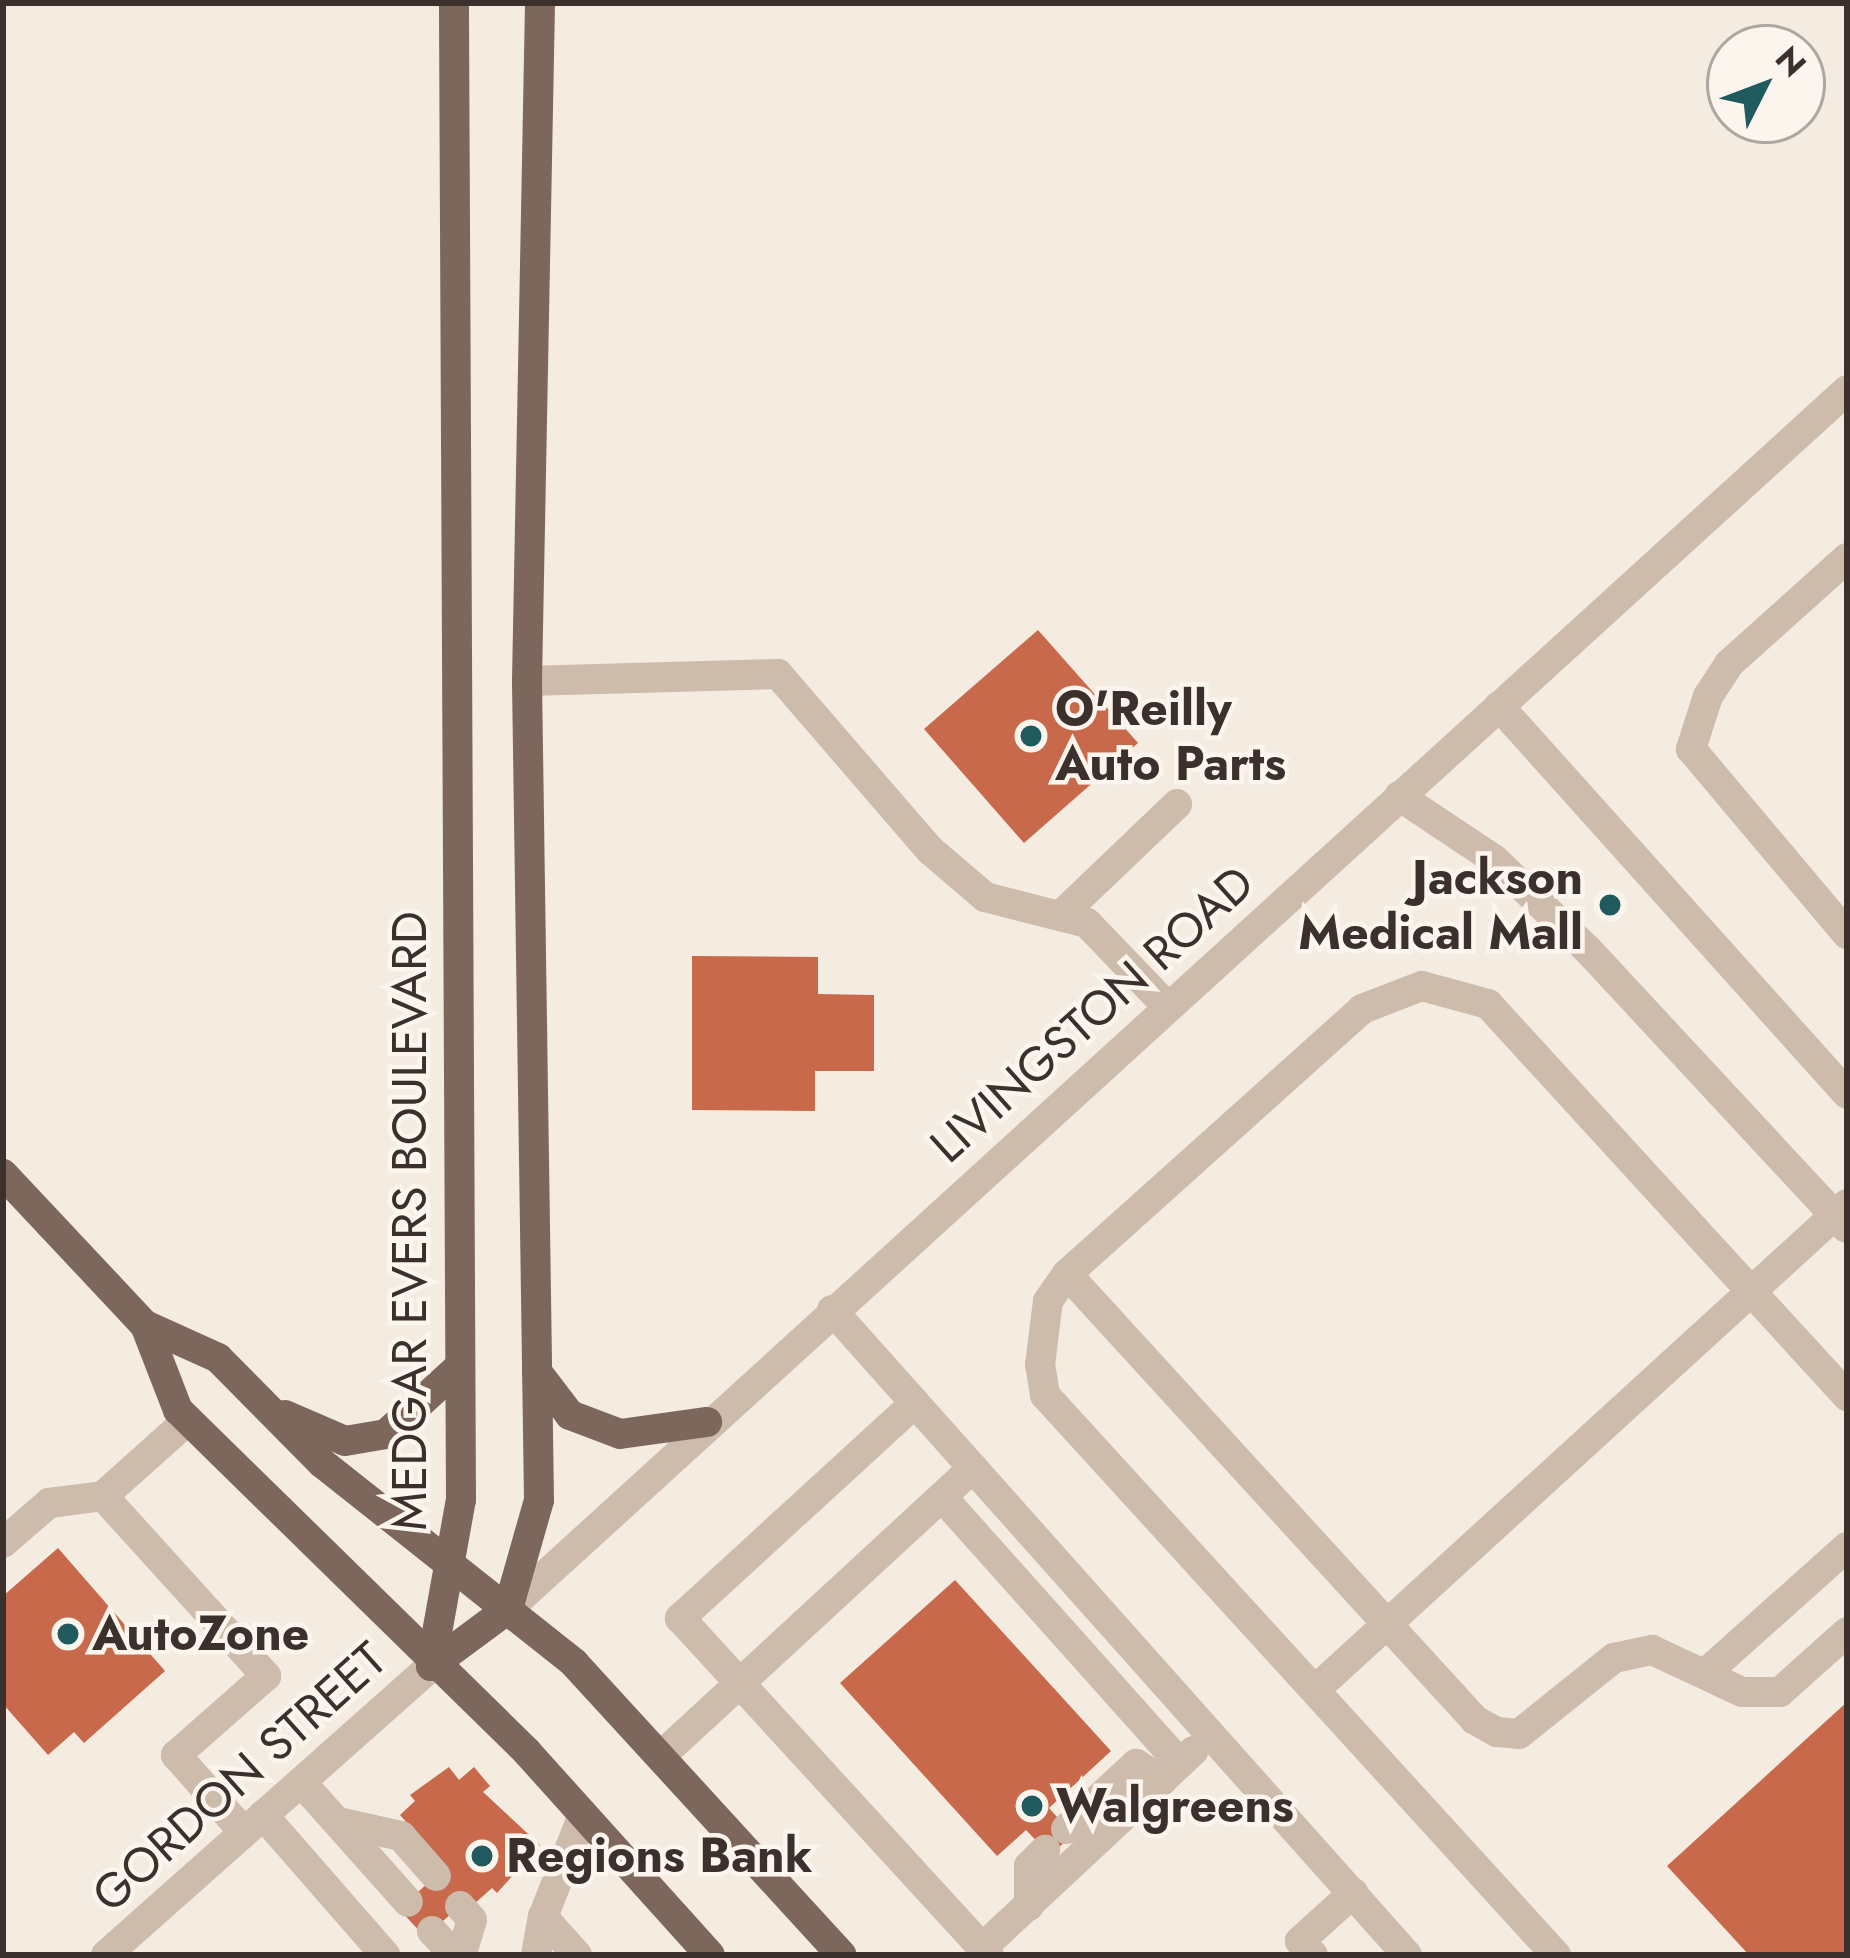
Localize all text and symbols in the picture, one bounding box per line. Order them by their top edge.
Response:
north arrow [1706,24,1826,144]
text: N [1765,36,1817,87]
place label: O'Reilly Auto Parts [1055,679,1286,792]
marker: O'Reilly Auto Parts [1018,723,1044,749]
place label: Jackson Medical Mall [1298,848,1583,961]
street label: LIVINGSTON ROAD [919,854,1265,1174]
marker: Jackson Medical Mall [1594,889,1626,921]
street label: MEDGAR EVERS BOULEVARD [381,911,439,1531]
place label: AutoZone [92,1605,309,1663]
marker: AutoZone [55,1621,81,1647]
street label: GORDON STREET [80,1630,398,1924]
place label: Walgreens [1056,1777,1294,1835]
marker: Walgreens [1019,1793,1045,1819]
place label: Regions Bank [506,1827,812,1885]
marker: Regions Bank [469,1843,495,1869]

